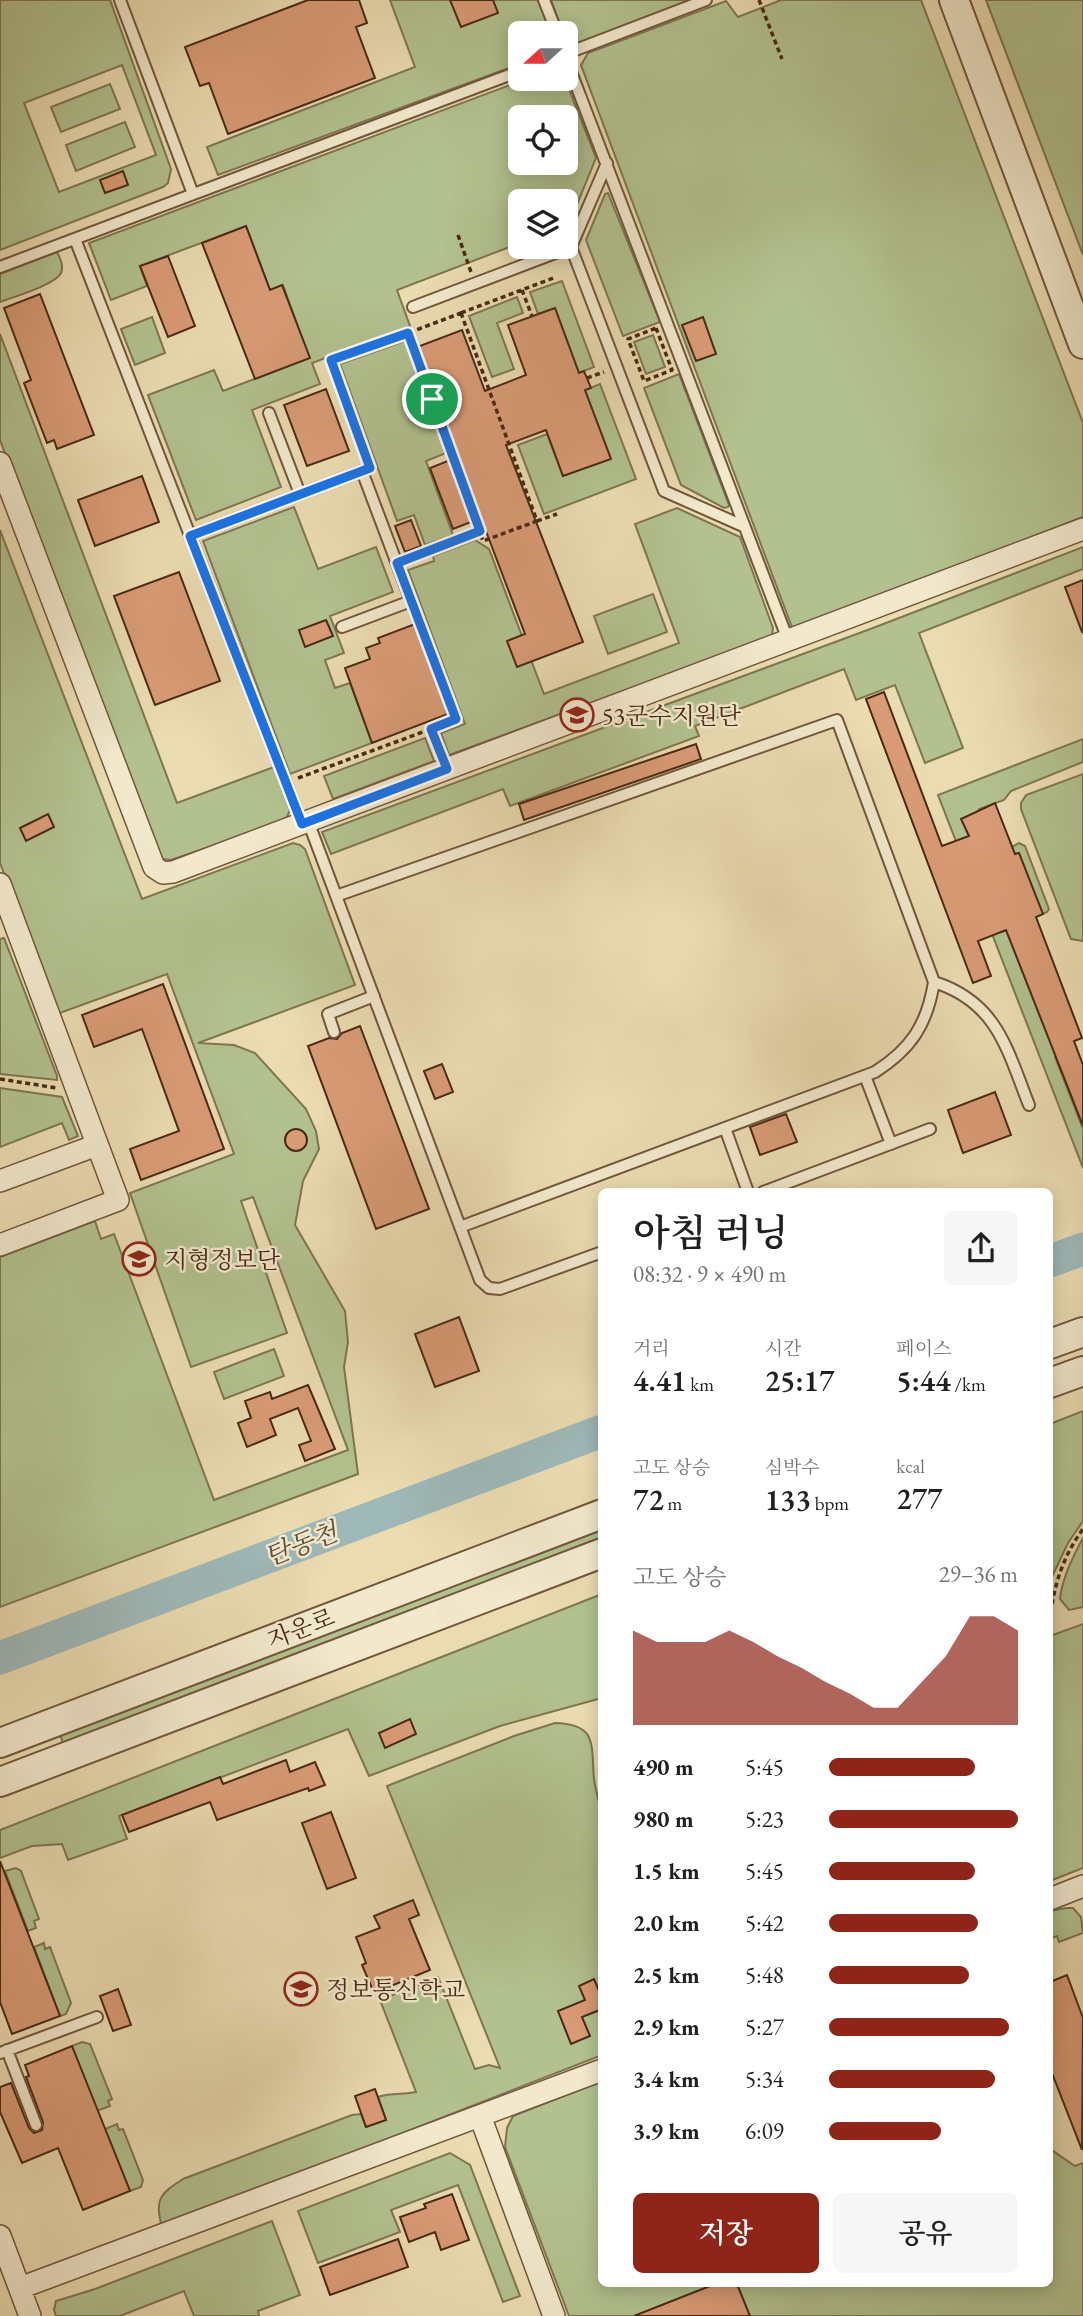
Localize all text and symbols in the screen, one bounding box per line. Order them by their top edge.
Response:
north arrow [508,21,578,91]
map controls [508,21,578,259]
button: locate [508,105,578,175]
button: layers [508,189,578,259]
pin [402,369,462,429]
icon: arrive [413,380,451,418]
school or university icon: 53군수지원단 [558,696,596,734]
place label: 53군수지원단 [602,700,742,731]
text: 아침 러닝 [633,1208,788,1257]
button: share [944,1211,1018,1285]
school or university icon: 지형정보단 [120,1240,158,1278]
place label: 지형정보단 [164,1244,281,1275]
text: 08:32 · 9 × 490 m [633,1259,786,1289]
text: 거리 [633,1336,670,1361]
text: 시간 [765,1336,801,1361]
text: 페이스 [896,1336,951,1361]
text: 4.41 [633,1361,686,1400]
text: 25:17 [765,1361,834,1400]
text: 5:44 [896,1361,951,1400]
text: km [686,1372,714,1397]
text: /km [951,1372,986,1397]
text: kcal [896,1454,925,1479]
text: 고도 상승 [633,1455,710,1480]
text: 심박수 [765,1455,820,1480]
text: 277 [896,1479,943,1518]
text: 72 [633,1480,664,1519]
text: 133 [765,1480,811,1519]
text: m [664,1491,682,1516]
text: bpm [811,1491,849,1516]
water label: 탄동천 [260,1514,344,1573]
text: 29–36 m [939,1559,1018,1589]
text: 고도 상승 [633,1562,726,1592]
street label: 자운로 [263,1601,339,1655]
text: 490 m [633,1752,694,1782]
text: 5:45 [745,1752,784,1782]
text: 980 m [633,1804,694,1834]
text: 5:23 [745,1804,784,1834]
text: 1.5 km [633,1856,700,1886]
text: 5:45 [745,1856,784,1886]
text: 2.0 km [633,1908,700,1938]
text: 5:42 [745,1908,784,1938]
text: 2.5 km [633,1960,700,1990]
text: 5:48 [745,1960,784,1990]
school or university icon: 정보통신학교 [282,1970,320,2008]
place label: 정보통신학교 [326,1974,465,2005]
text: 2.9 km [633,2012,700,2042]
text: 5:27 [745,2012,784,2042]
text: 3.4 km [633,2064,700,2094]
text: 5:34 [745,2064,784,2094]
text: 3.9 km [633,2116,700,2146]
text: 6:09 [745,2116,784,2146]
button: 저장 [633,2193,819,2273]
button: 공유 [833,2193,1018,2273]

